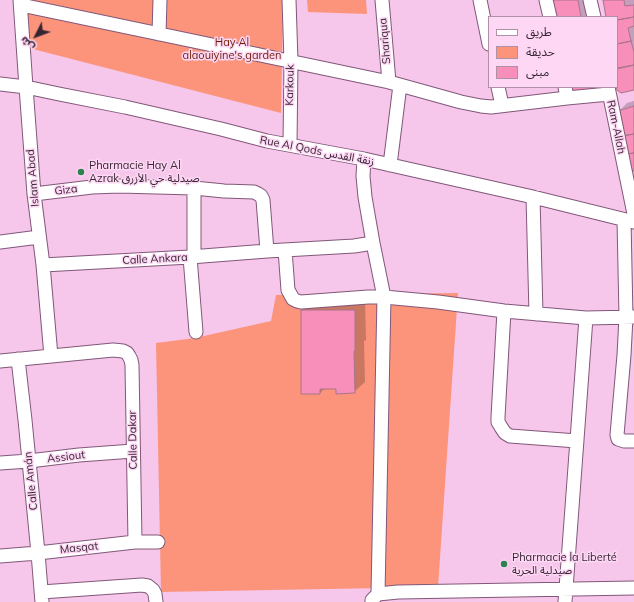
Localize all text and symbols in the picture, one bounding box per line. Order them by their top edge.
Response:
north arrow [16,16,56,56]
legend [488,16,618,88]
street label: Shariqua [376,17,394,65]
text: طريق [526,24,552,39]
text: ش [17,34,37,54]
park label: Hay Al alaouiyine's garden [183,36,281,62]
text: حديقة [526,44,555,59]
street label: Karkouk [283,64,297,106]
text: مبنى [526,64,549,79]
street label: Ram-Allah [604,99,628,155]
street label: Rue Al Qods زنقة القدس [259,133,375,169]
street label: Islam Abad [24,149,42,207]
place label: Pharmacie Hay Al Azrak صيدلية حي الأزرق [89,159,200,185]
marker: Pharmacie Hay Al Azrak صيدلية حي الأزرق [76,167,86,177]
street label: Giza [54,182,78,198]
street label: Calle Ankara [122,251,188,267]
street label: Calle Dakar [126,410,140,470]
street label: Assiout [46,448,86,466]
street label: Calle Amán [21,451,41,511]
street label: Masqat [59,539,99,557]
place label: Pharmacie la Liberté صيدلية الحرية [512,551,617,577]
marker: Pharmacie la Liberté صيدلية الحرية [499,559,509,569]

